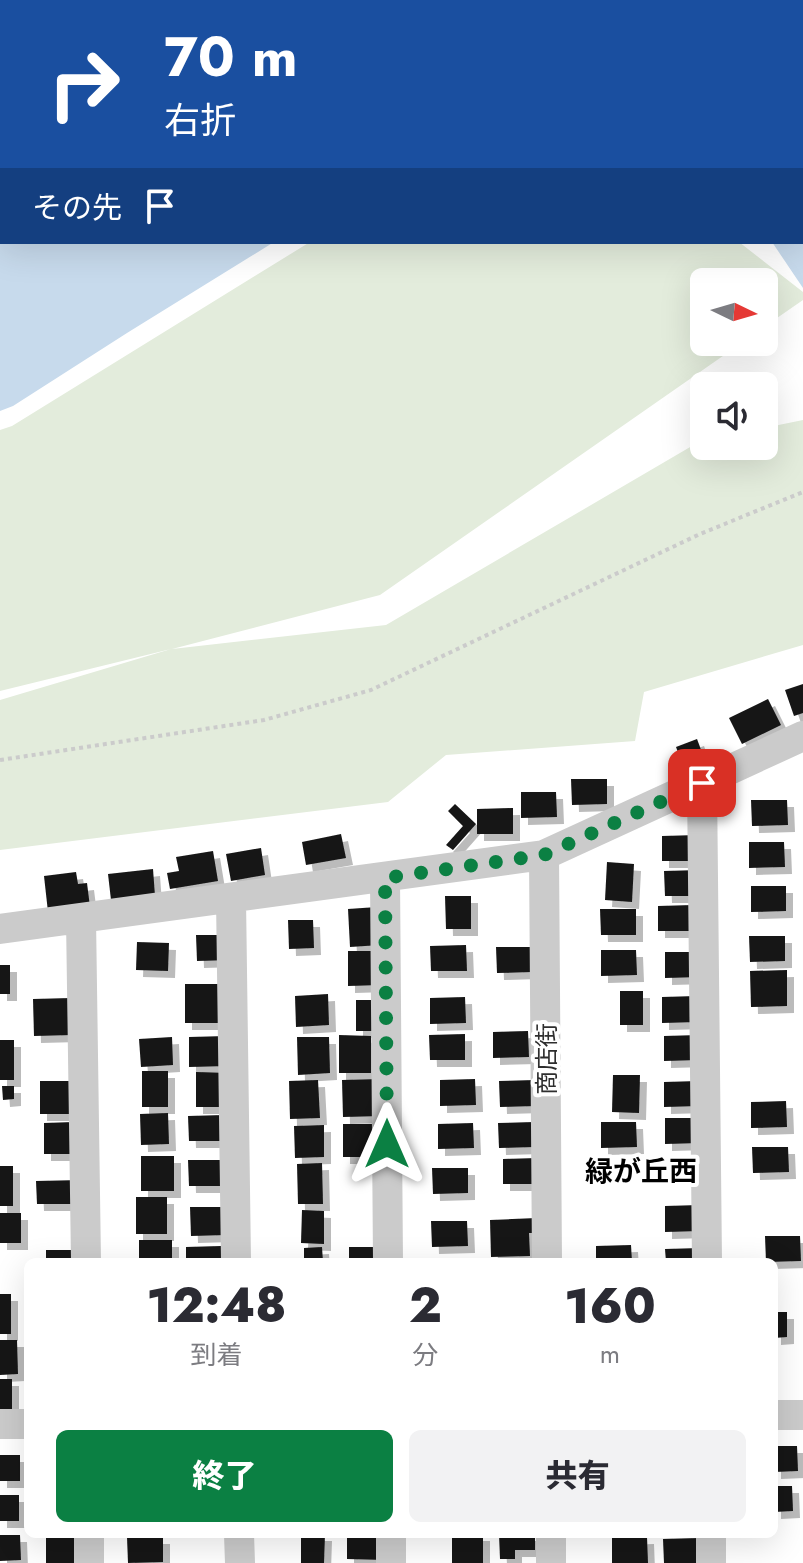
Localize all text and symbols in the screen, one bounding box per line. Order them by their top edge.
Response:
text: 70 m [164,16,298,97]
icon: right [32,32,136,136]
text: 右折 [164,94,236,146]
icon: arrive [138,184,182,228]
text: その先 [32,186,122,229]
north arrow [690,268,778,356]
map controls [690,268,778,460]
button: sound [690,372,778,460]
pin [668,749,736,817]
icon: arrive [680,761,724,805]
street label: 商店街 [529,1023,564,1095]
position arrow [345,1102,429,1186]
district label: 緑が丘西 [585,1151,697,1192]
text: 12:48 [146,1271,287,1340]
text: 2 [409,1271,442,1340]
text: 160 [564,1272,656,1341]
text: m [600,1335,620,1373]
text: 到着 [190,1336,243,1374]
text: 分 [412,1336,438,1374]
button: 終了 [56,1430,393,1522]
button: 共有 [409,1430,746,1522]

